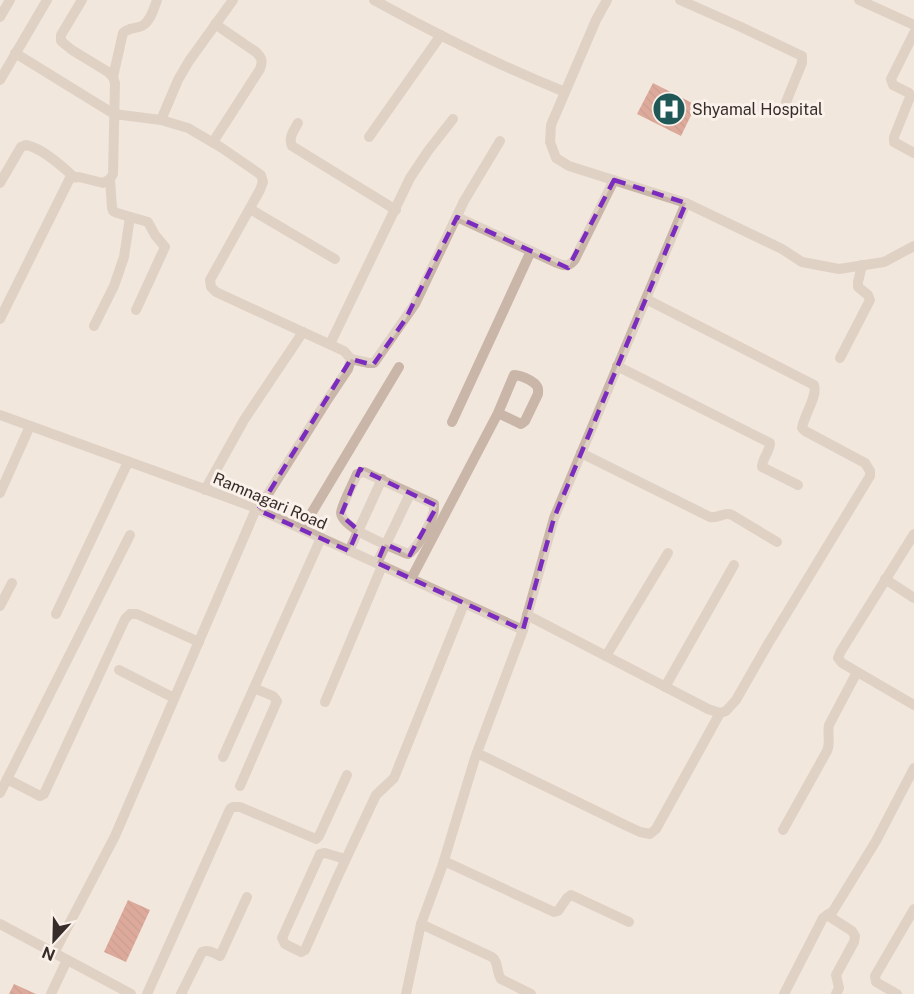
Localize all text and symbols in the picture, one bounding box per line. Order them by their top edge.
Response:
hospital icon: Shyamal Hospital [651,91,687,127]
place label: Shyamal Hospital [692,100,823,119]
street label: Ramnagari Road [210,468,330,534]
north arrow [24,910,84,970]
text: N [39,942,58,965]

